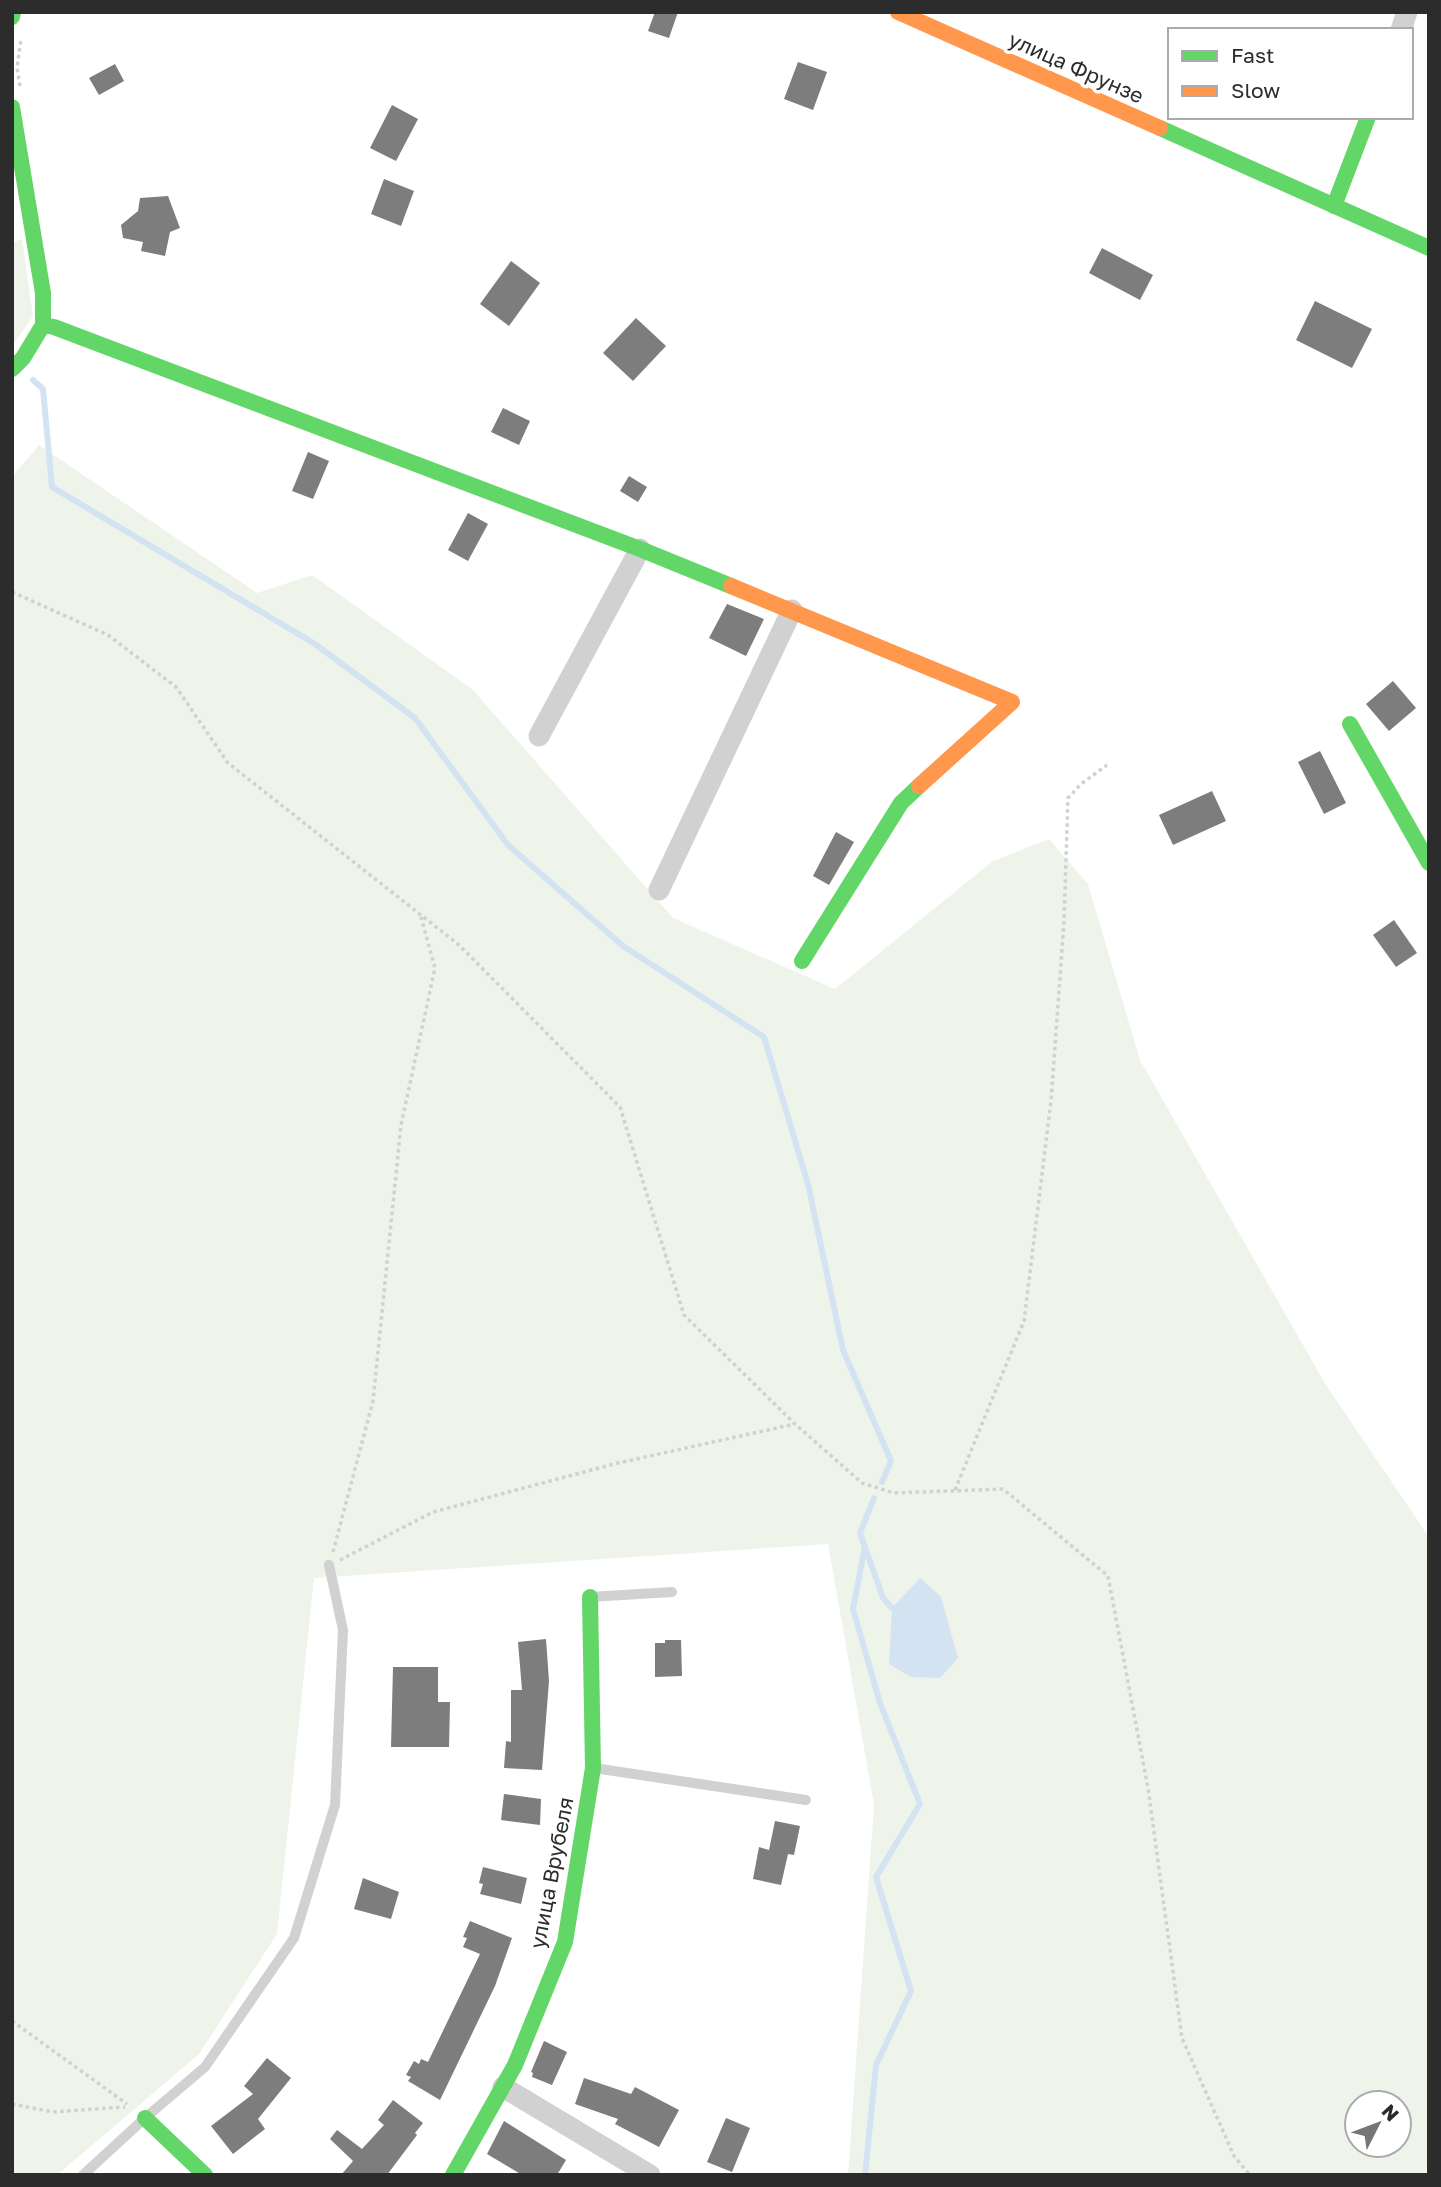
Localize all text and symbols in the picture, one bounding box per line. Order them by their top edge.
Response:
street label: улица Фрунзе [1005,26,1148,108]
legend [1168,28,1413,119]
text: Fast [1231,42,1274,68]
text: Slow [1231,77,1280,103]
street label: улица Врубеля [524,1795,578,1951]
north arrow [1343,2089,1413,2159]
text: N [1378,2099,1404,2125]

